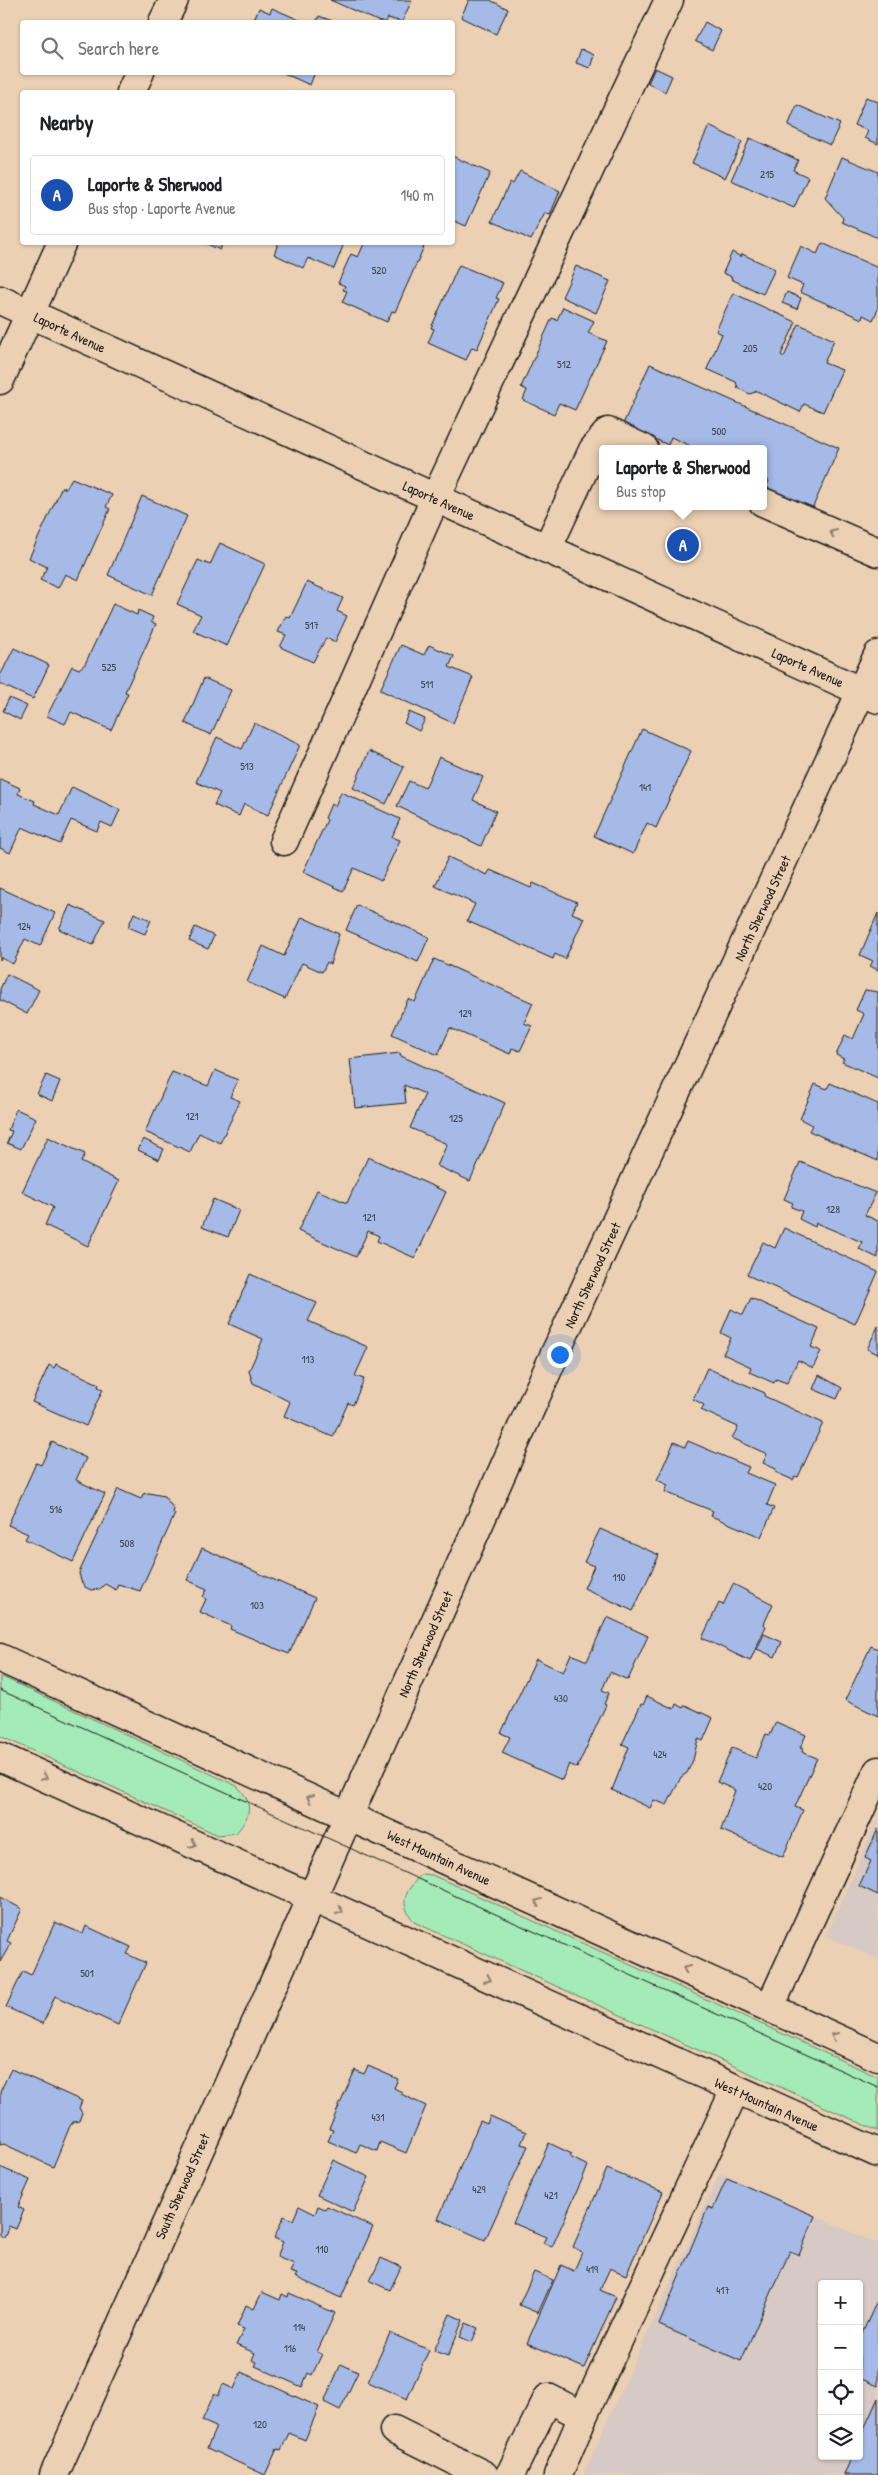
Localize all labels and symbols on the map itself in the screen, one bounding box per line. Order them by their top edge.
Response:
house number: 215 [760,167,774,181]
house number: 520 [372,263,386,277]
street label: Laporte Avenue [31,307,109,358]
house number: 205 [743,341,758,355]
house number: 512 [557,357,571,371]
house number: 500 [712,424,726,438]
street label: Laporte Avenue [400,476,478,525]
pin: A [667,526,699,564]
one-way arrow [829,528,838,539]
house number: 517 [305,618,319,632]
street label: Laporte Avenue [769,643,847,692]
house number: 525 [102,660,117,674]
house number: 511 [421,677,433,691]
house number: 513 [240,759,254,773]
house number: 141 [639,780,651,794]
street label: North Sherwood Street [729,852,795,964]
house number: 124 [17,919,31,933]
house number: 129 [458,1006,472,1020]
house number: 121 [185,1109,199,1123]
house number: 125 [449,1111,463,1125]
house number: 128 [826,1202,840,1216]
house number: 121 [362,1210,376,1224]
street label: North Sherwood Street [559,1219,625,1331]
your location [547,1342,573,1368]
house number: 113 [302,1352,315,1366]
house number: 516 [49,1502,63,1516]
house number: 508 [120,1536,134,1550]
house number: 110 [613,1570,626,1584]
street label: North Sherwood Street [393,1588,457,1700]
house number: 103 [250,1598,264,1612]
house number: 430 [554,1691,568,1705]
house number: 424 [653,1747,667,1761]
one-way arrow [39,1771,48,1782]
house number: 420 [758,1779,772,1793]
one-way arrow [306,1794,315,1804]
street label: West Mountain Avenue [384,1825,494,1889]
one-way arrow [187,1838,196,1848]
one-way arrow [534,1898,543,1909]
one-way arrow [335,1905,344,1916]
one-way arrow [682,1965,691,1976]
house number: 501 [80,1966,94,1980]
one-way arrow [483,1972,492,1983]
one-way arrow [830,2032,839,2043]
street label: West Mountain Avenue [712,2073,822,2136]
house number: 431 [371,2110,385,2124]
street label: South Sherwood Street [150,2130,214,2242]
house number: 429 [472,2182,486,2196]
house number: 421 [544,2188,558,2202]
house number: 110 [316,2242,329,2256]
house number: 419 [586,2262,598,2276]
house number: 417 [716,2283,730,2297]
house number: 114 [293,2320,305,2334]
house number: 116 [284,2341,297,2355]
house number: 120 [253,2417,267,2431]

